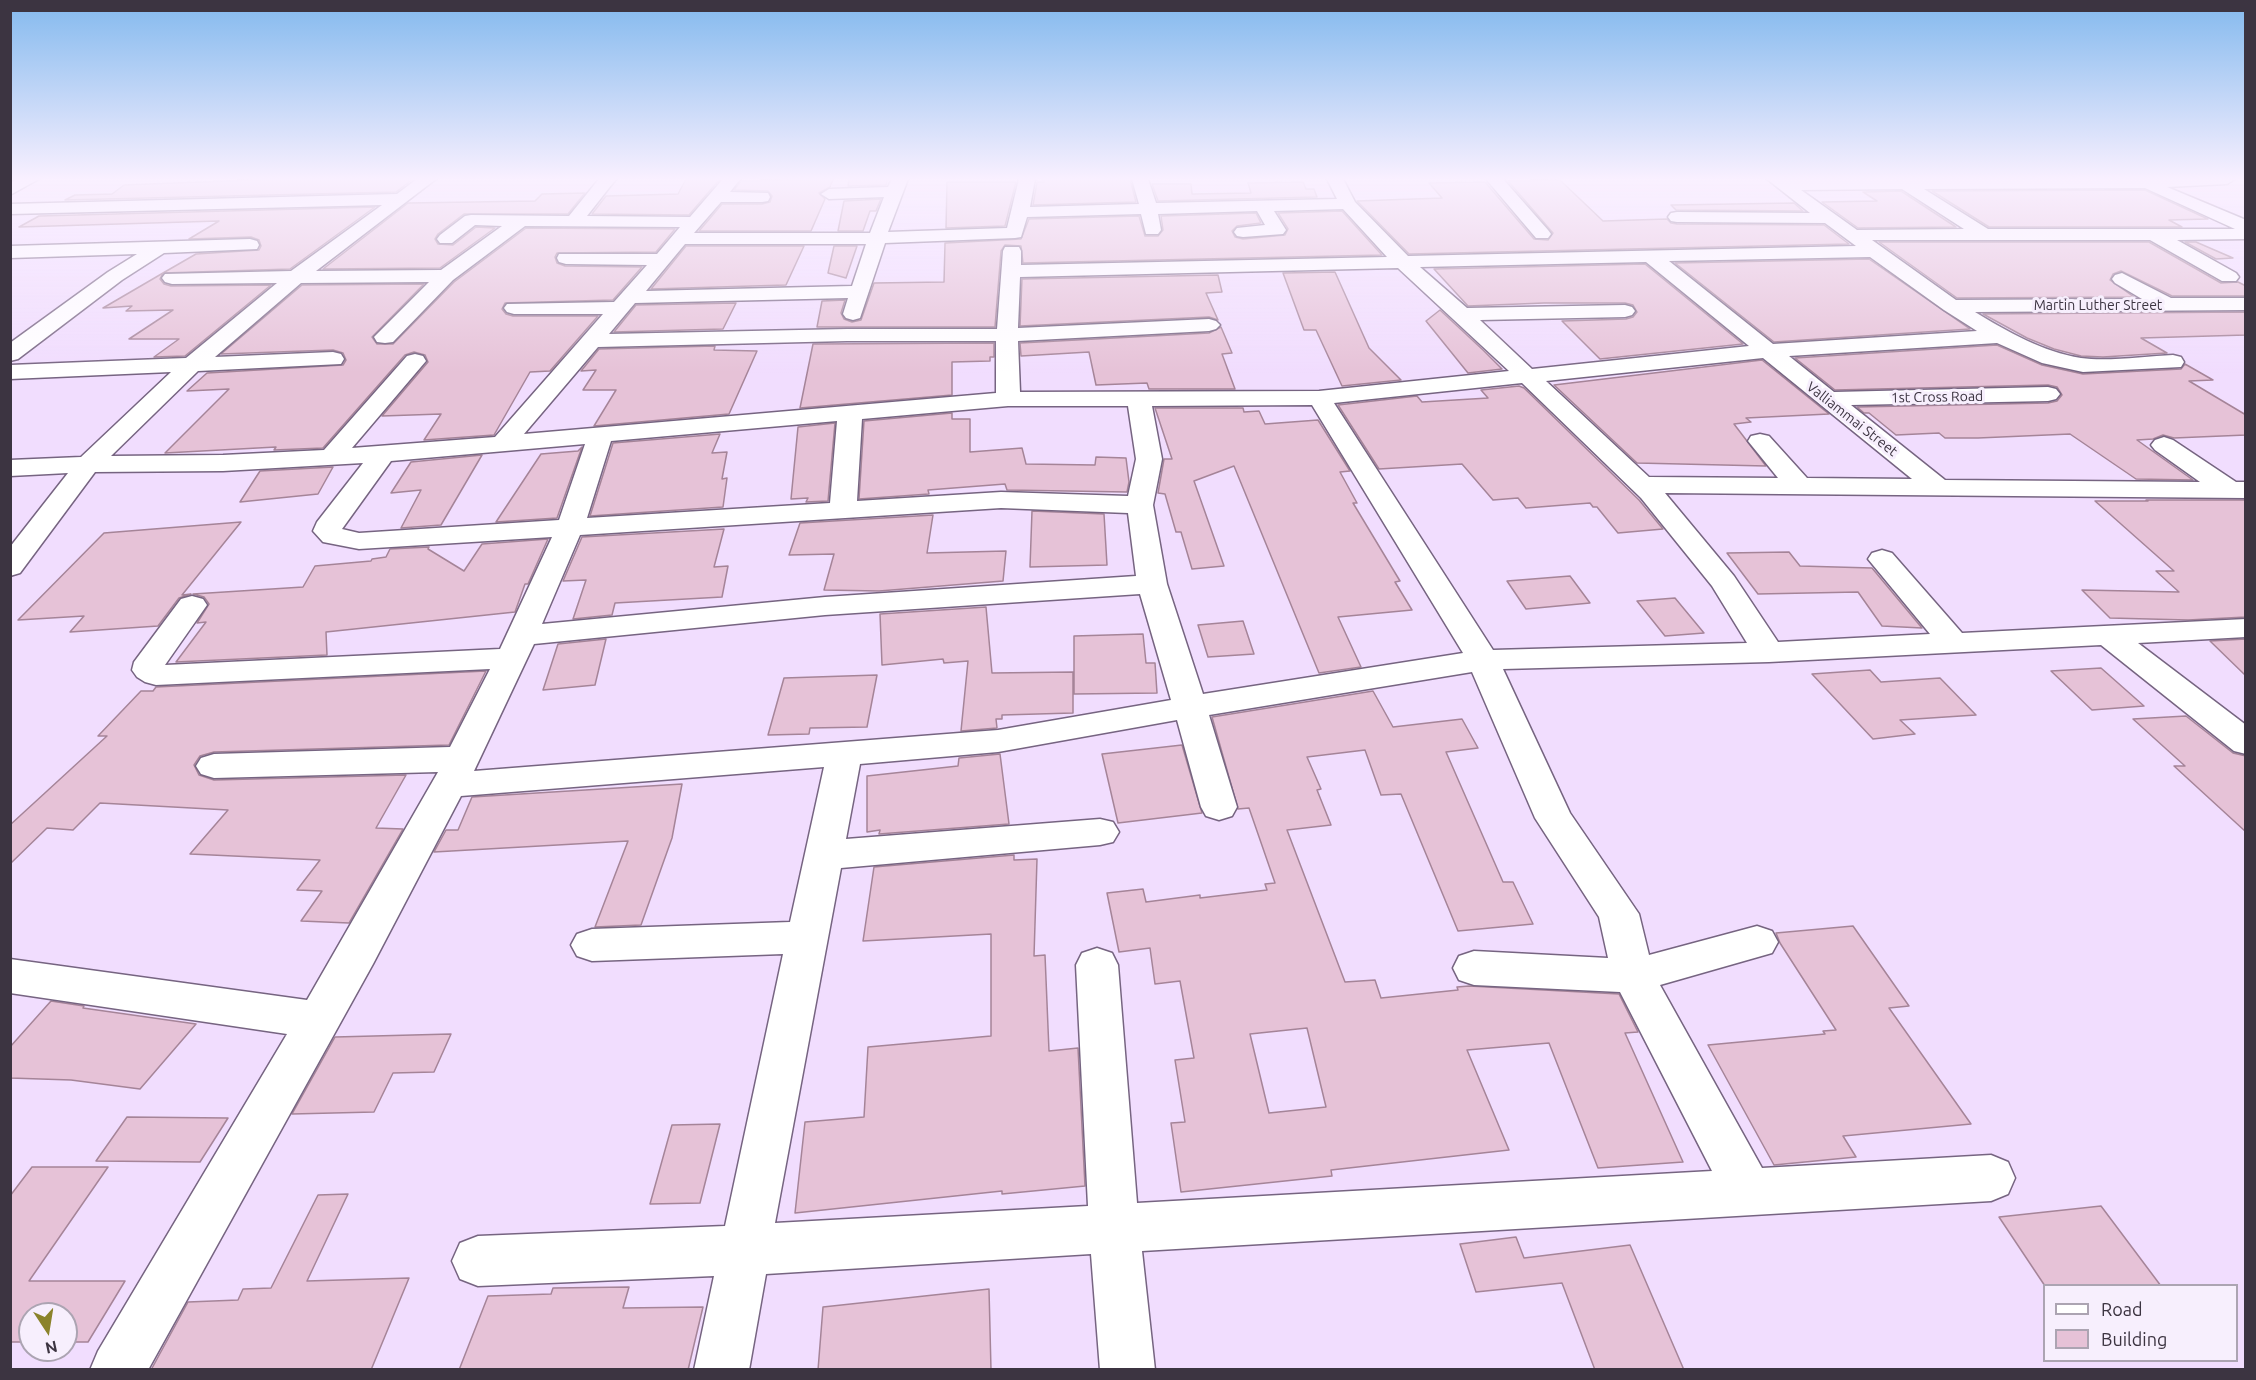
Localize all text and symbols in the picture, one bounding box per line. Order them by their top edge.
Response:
street label: Martin Luther Street [2034,297,2162,313]
street label: Valliammai Street [1803,378,1901,460]
street label: 1st Cross Road [1891,388,1983,406]
legend [2043,1284,2238,1362]
text: Road [2101,1299,2143,1319]
north arrow [18,1302,78,1362]
text: Building [2101,1329,2167,1349]
text: N [44,1338,59,1358]

